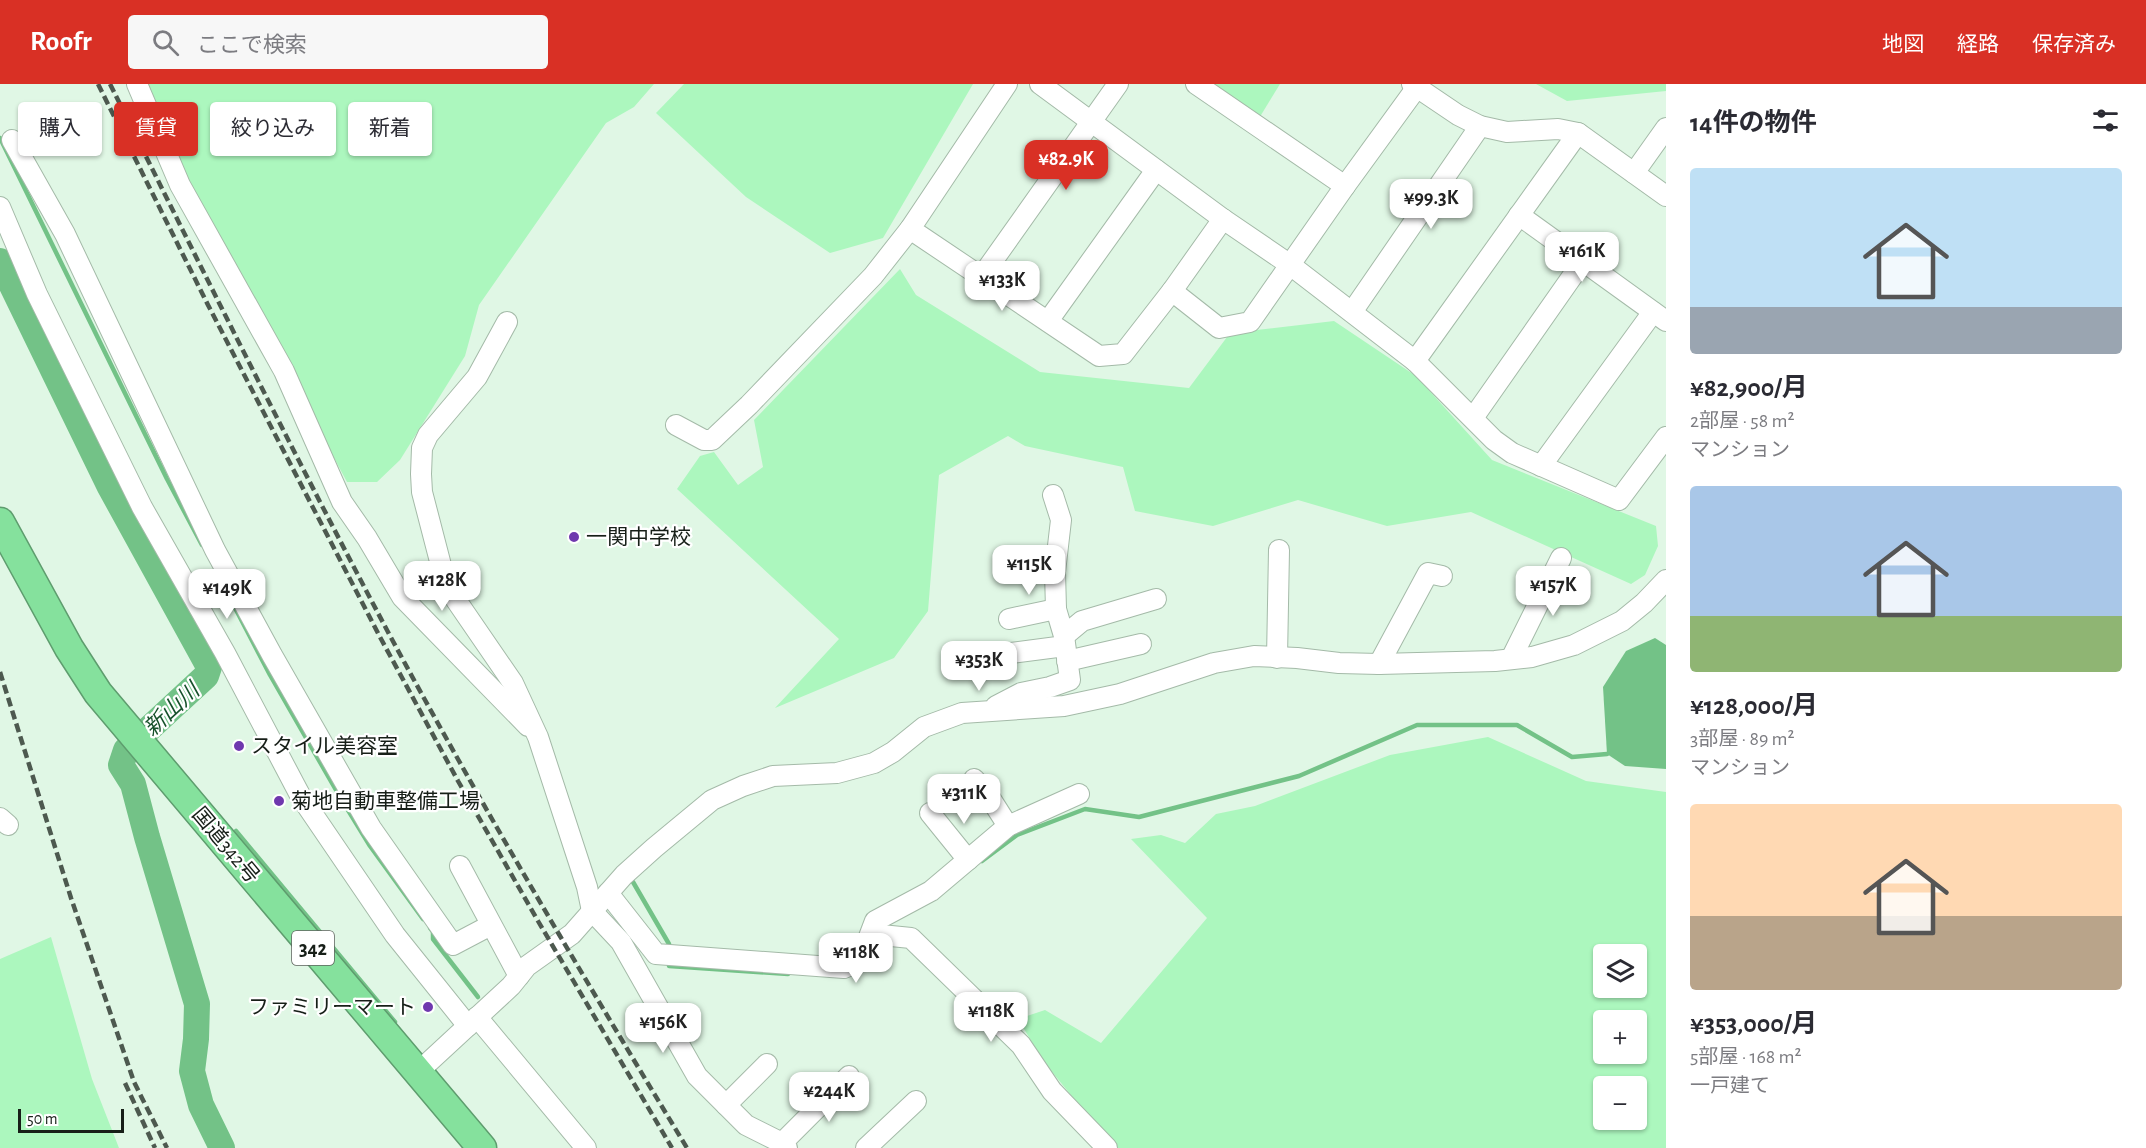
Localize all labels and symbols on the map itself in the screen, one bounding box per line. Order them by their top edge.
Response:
pin: ¥82.9K [1017,140,1115,191]
pin: ¥99.3K [1382,179,1480,230]
pin: ¥161K [1540,232,1624,283]
pin: ¥133K [960,261,1044,312]
place label: 一関中学校 [586,526,691,548]
marker: 一関中学校 [567,530,581,544]
pin: ¥115K [987,545,1071,596]
pin: ¥128K [400,561,484,612]
pin: ¥157K [1511,566,1595,617]
pin: ¥149K [185,569,269,620]
pin: ¥353K [937,641,1021,692]
water label: 新山川 [139,677,205,740]
place label: スタイル美容室 [251,735,398,757]
marker: スタイル美容室 [232,739,246,753]
pin: ¥311K [922,774,1006,825]
place label: 菊地自動車整備工場 [291,790,480,812]
marker: 菊地自動車整備工場 [272,794,286,808]
street label: 国道342号 [188,803,264,887]
road number: 342 [292,931,334,965]
pin: ¥118K [814,933,898,984]
pin: ¥118K [949,992,1033,1043]
place label: ファミリーマート [248,997,416,1018]
marker: ファミリーマート [421,1000,435,1014]
pin: ¥156K [621,1003,705,1054]
pin: ¥244K [787,1072,871,1123]
scale bar [18,1106,124,1134]

